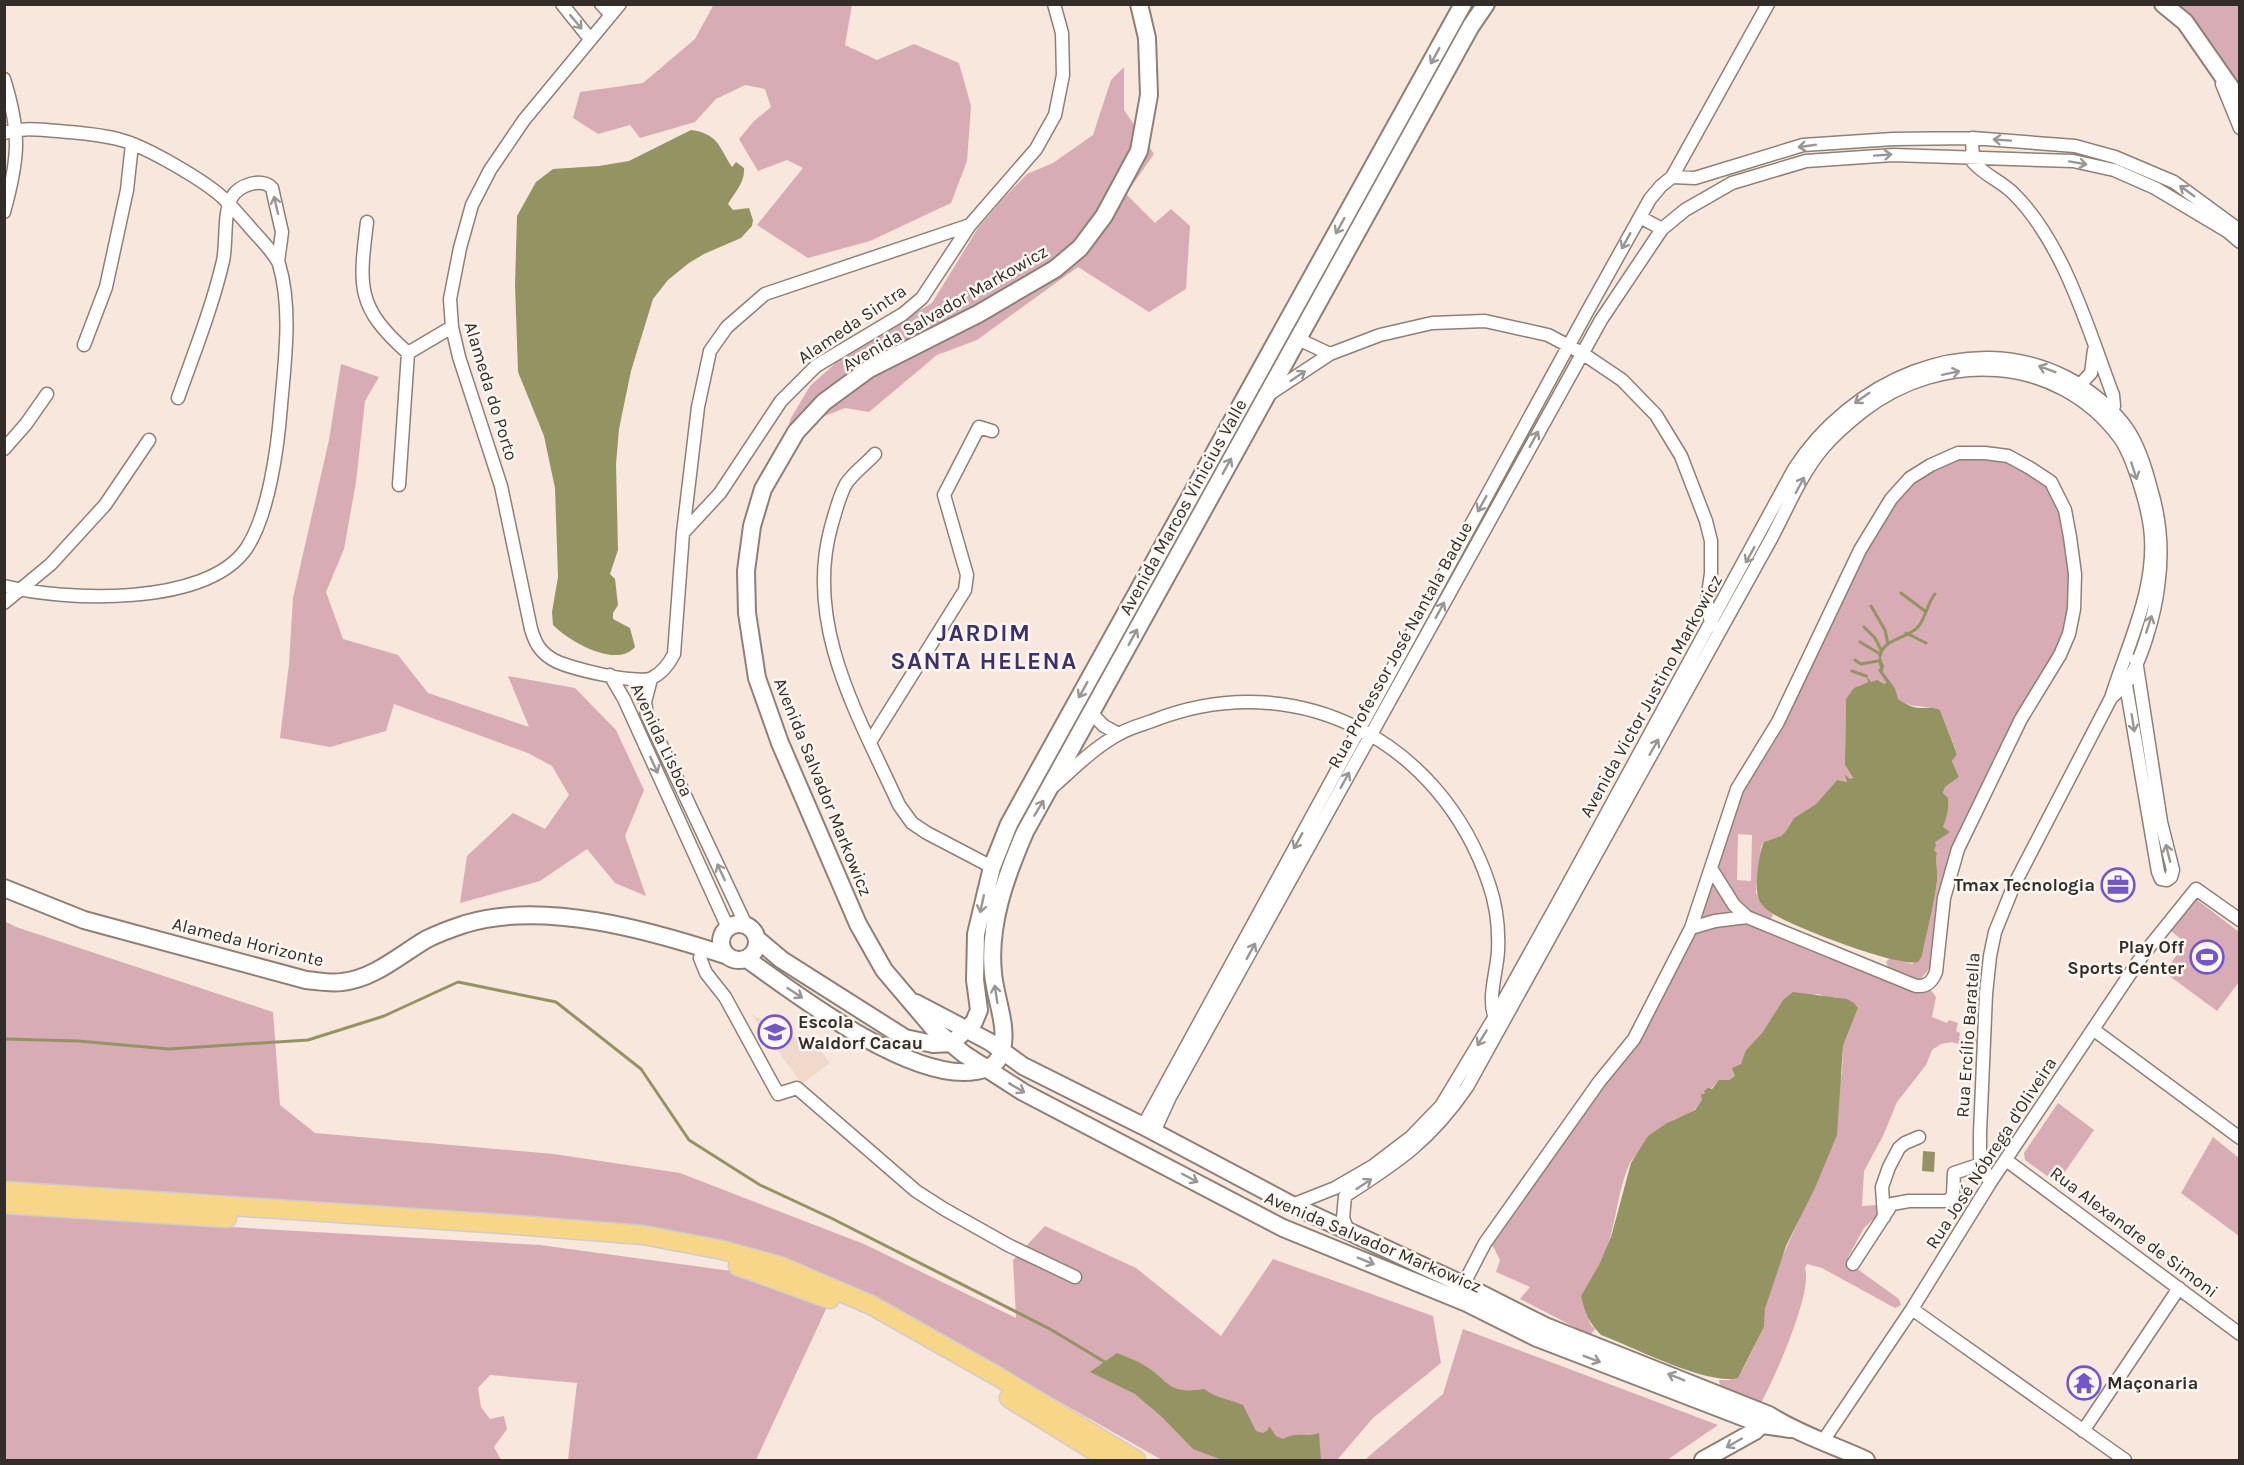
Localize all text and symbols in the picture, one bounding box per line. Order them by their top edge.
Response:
one-way arrow [569,14,583,29]
one-way arrow [1429,46,1440,64]
one-way arrow [1992,135,2012,146]
one-way arrow [1798,140,1817,151]
one-way arrow [1873,150,1893,161]
one-way arrow [2067,158,2087,169]
one-way arrow [2179,185,2195,198]
one-way arrow [270,195,281,215]
one-way arrow [1334,217,1346,234]
one-way arrow [1620,232,1632,249]
street label: Avenida Salvador Markowicz [838,240,1052,376]
street label: Alameda Sintra [793,280,911,368]
street label: Alameda do Porto [459,319,523,463]
one-way arrow [2038,363,2056,374]
one-way arrow [1941,366,1960,378]
one-way arrow [1289,370,1305,382]
one-way arrow [1854,392,1870,404]
street label: Avenida Marcos Vinicius Valle [1114,395,1252,619]
one-way arrow [1528,431,1540,448]
one-way arrow [1222,458,1233,476]
one-way arrow [2129,461,2140,480]
one-way arrow [1794,476,1806,494]
one-way arrow [1476,495,1488,512]
street label: Rua Professor José Nantala Badue [1323,518,1477,772]
one-way arrow [1743,546,1755,563]
street label: Avenida Victor Justino Markowicz [1575,571,1727,821]
one-way arrow [1435,601,1446,619]
one-way arrow [2145,615,2156,634]
district label: JARDIM SANTA HELENA [890,619,1078,675]
one-way arrow [1128,629,1140,646]
street label: Avenida Salvador Markowicz [769,675,877,899]
street label: Avenida Lisboa [626,680,698,800]
one-way arrow [1077,681,1088,699]
one-way arrow [2128,713,2139,733]
one-way arrow [1649,739,1661,756]
one-way arrow [649,756,661,774]
one-way arrow [1339,772,1351,789]
one-way arrow [1034,800,1046,817]
one-way arrow [1292,833,1304,850]
one-way arrow [2162,844,2174,863]
one-way arrow [715,863,727,881]
office icon: Tmax Tecnologia [2100,867,2136,903]
place label: Tmax Tecnologia [1954,874,2095,896]
one-way arrow [976,893,987,913]
street label: Alameda Horizonte [170,913,326,971]
place label: Play Off Sports Center [2067,936,2184,979]
sports icon: Play Off Sports Center [2189,939,2225,975]
one-way arrow [1245,943,1257,960]
street label: Rua Ercílio Baratella [1951,952,1985,1118]
one-way arrow [990,984,1001,1004]
one-way arrow [786,987,802,999]
place label: Escola Waldorf Cacau [798,1011,923,1054]
school or university icon: Escola Waldorf Cacau [757,1014,793,1050]
one-way arrow [1476,1029,1488,1046]
street label: Rua José Nóbrega d'Oliveira [1921,1053,2061,1253]
one-way arrow [1008,1082,1025,1094]
street label: Rua Alexandre de Simoni [2046,1162,2222,1302]
one-way arrow [1180,1173,1198,1184]
one-way arrow [1355,1178,1372,1190]
street label: Avenida Salvador Markowicz [1261,1186,1485,1298]
one-way arrow [1356,1256,1375,1267]
one-way arrow [1582,1354,1600,1365]
temple icon: Maçonaria [2066,1365,2102,1401]
one-way arrow [1667,1371,1686,1382]
place label: Maçonaria [2107,1372,2198,1394]
one-way arrow [1725,1438,1743,1449]

